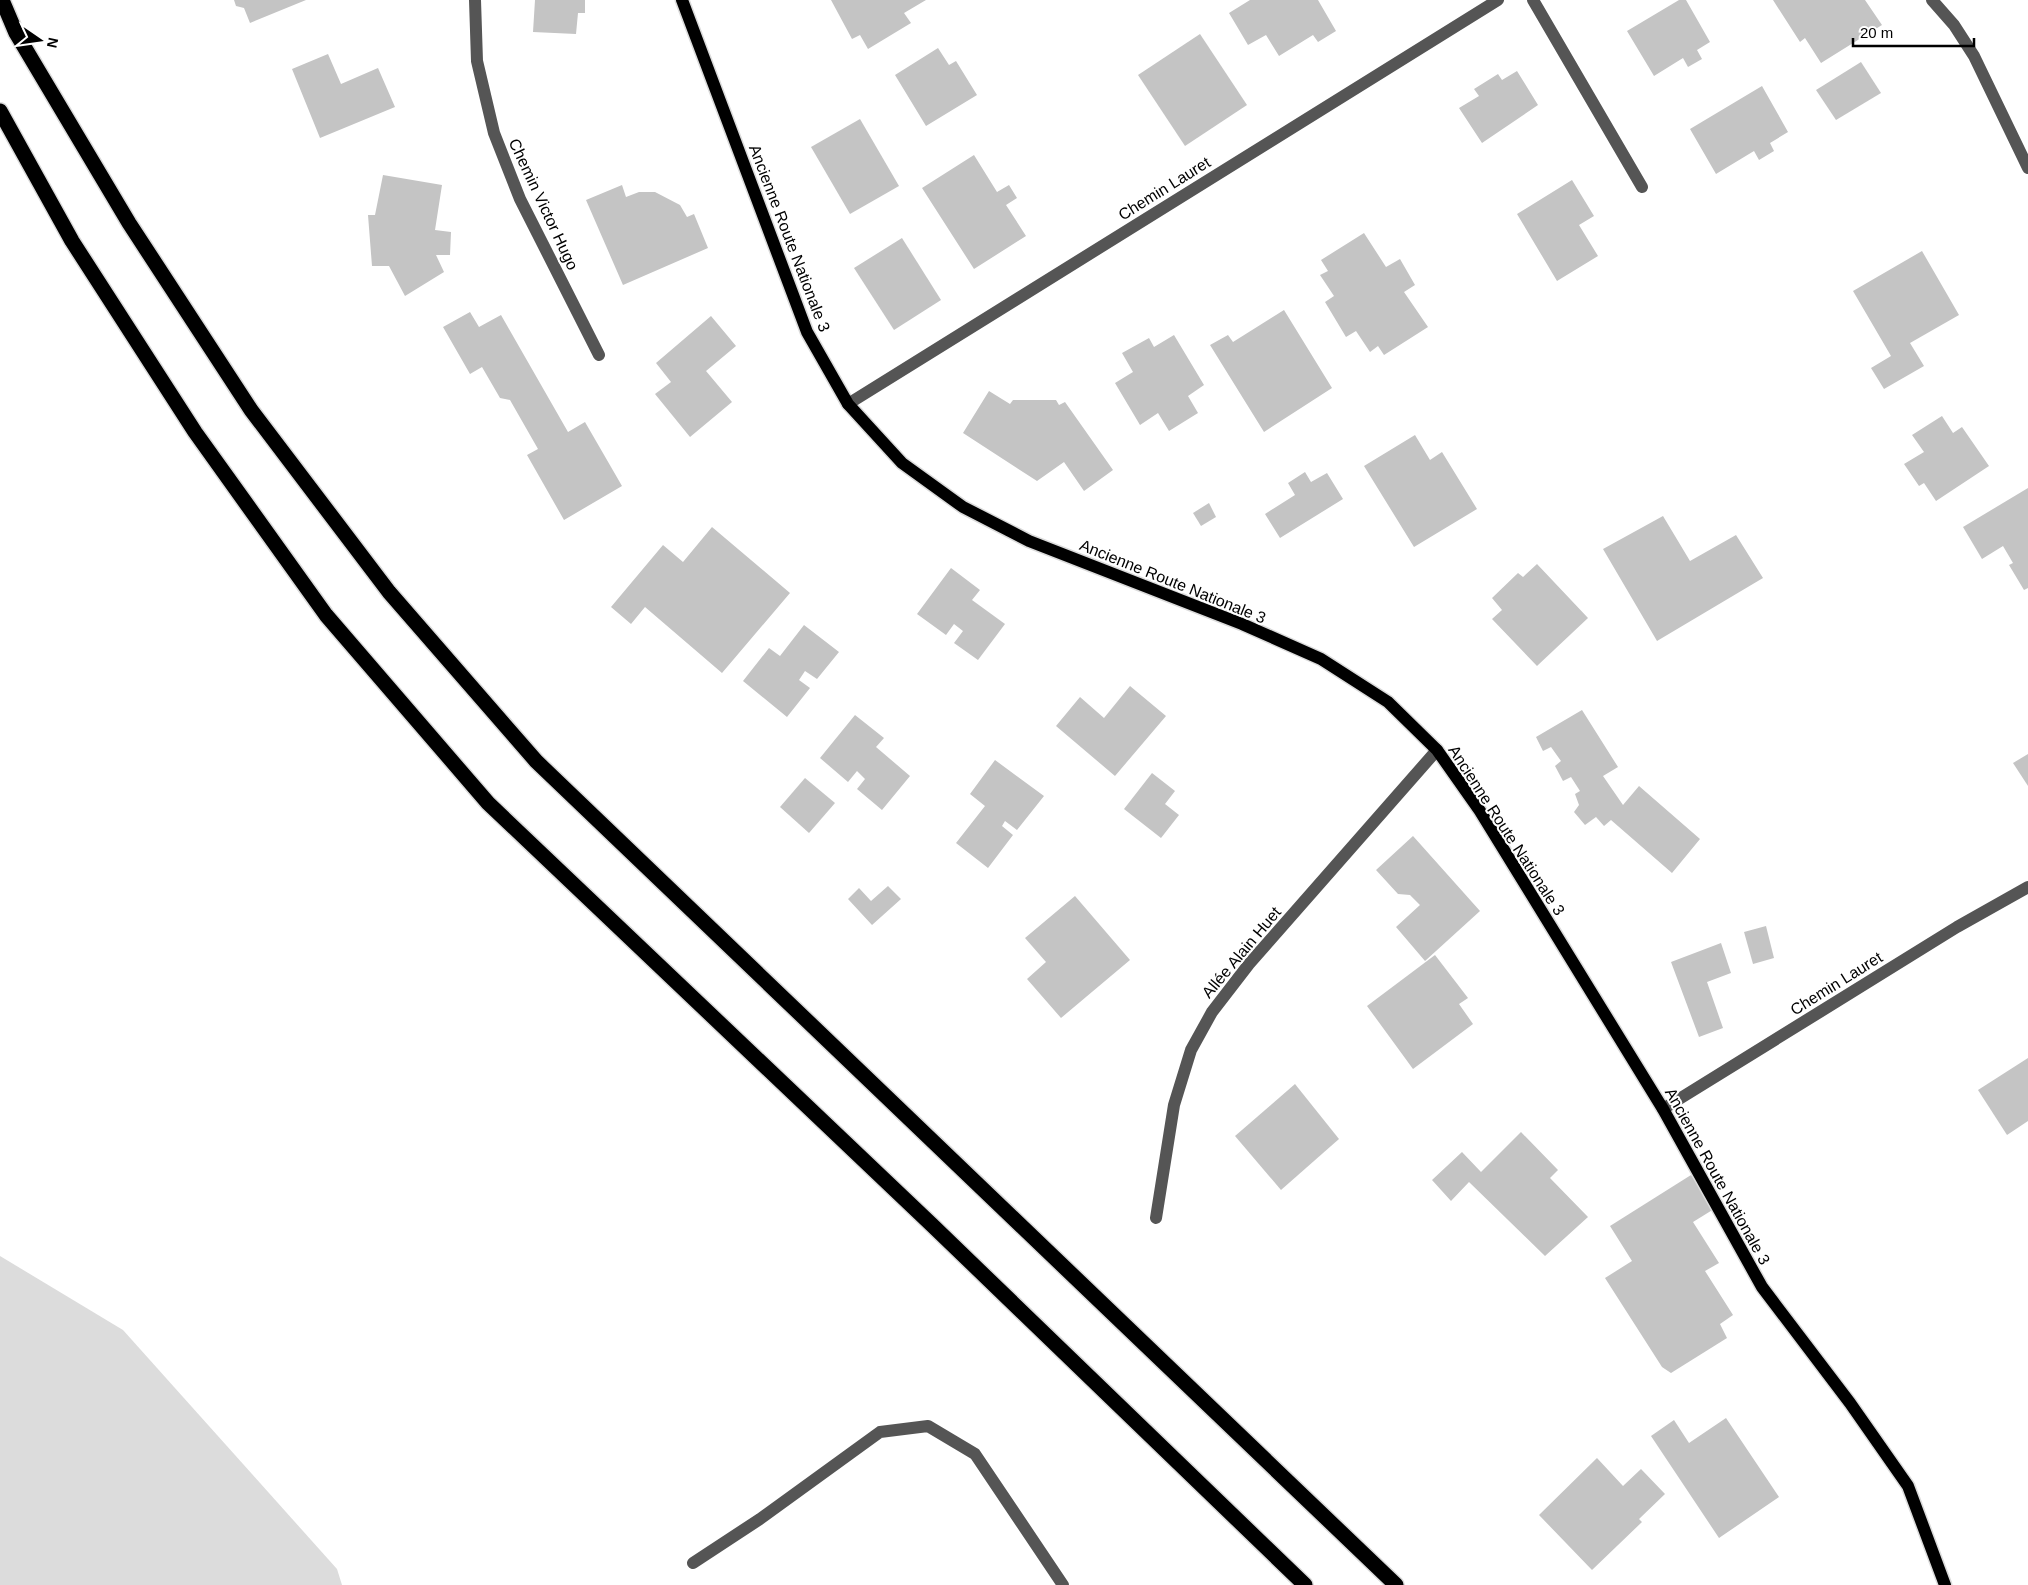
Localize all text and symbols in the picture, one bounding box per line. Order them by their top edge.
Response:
north arrow [15,15,65,65]
scale bar [1853,15,1974,47]
text: 20 m [1860,24,1893,41]
text: N [44,36,62,50]
street label: Chemin Victor Hugo [506,136,581,273]
street label: Ancienne Route Nationale 3 [746,142,833,334]
street label: Chemin Lauret [1115,153,1214,223]
street label: Ancienne Route Nationale 3 [1077,536,1268,627]
street label: Ancienne Route Nationale 3 [1445,742,1568,919]
street label: Allée Alain Huet [1199,903,1285,1001]
street label: Chemin Lauret [1787,948,1886,1018]
street label: Ancienne Route Nationale 3 [1662,1085,1773,1268]

